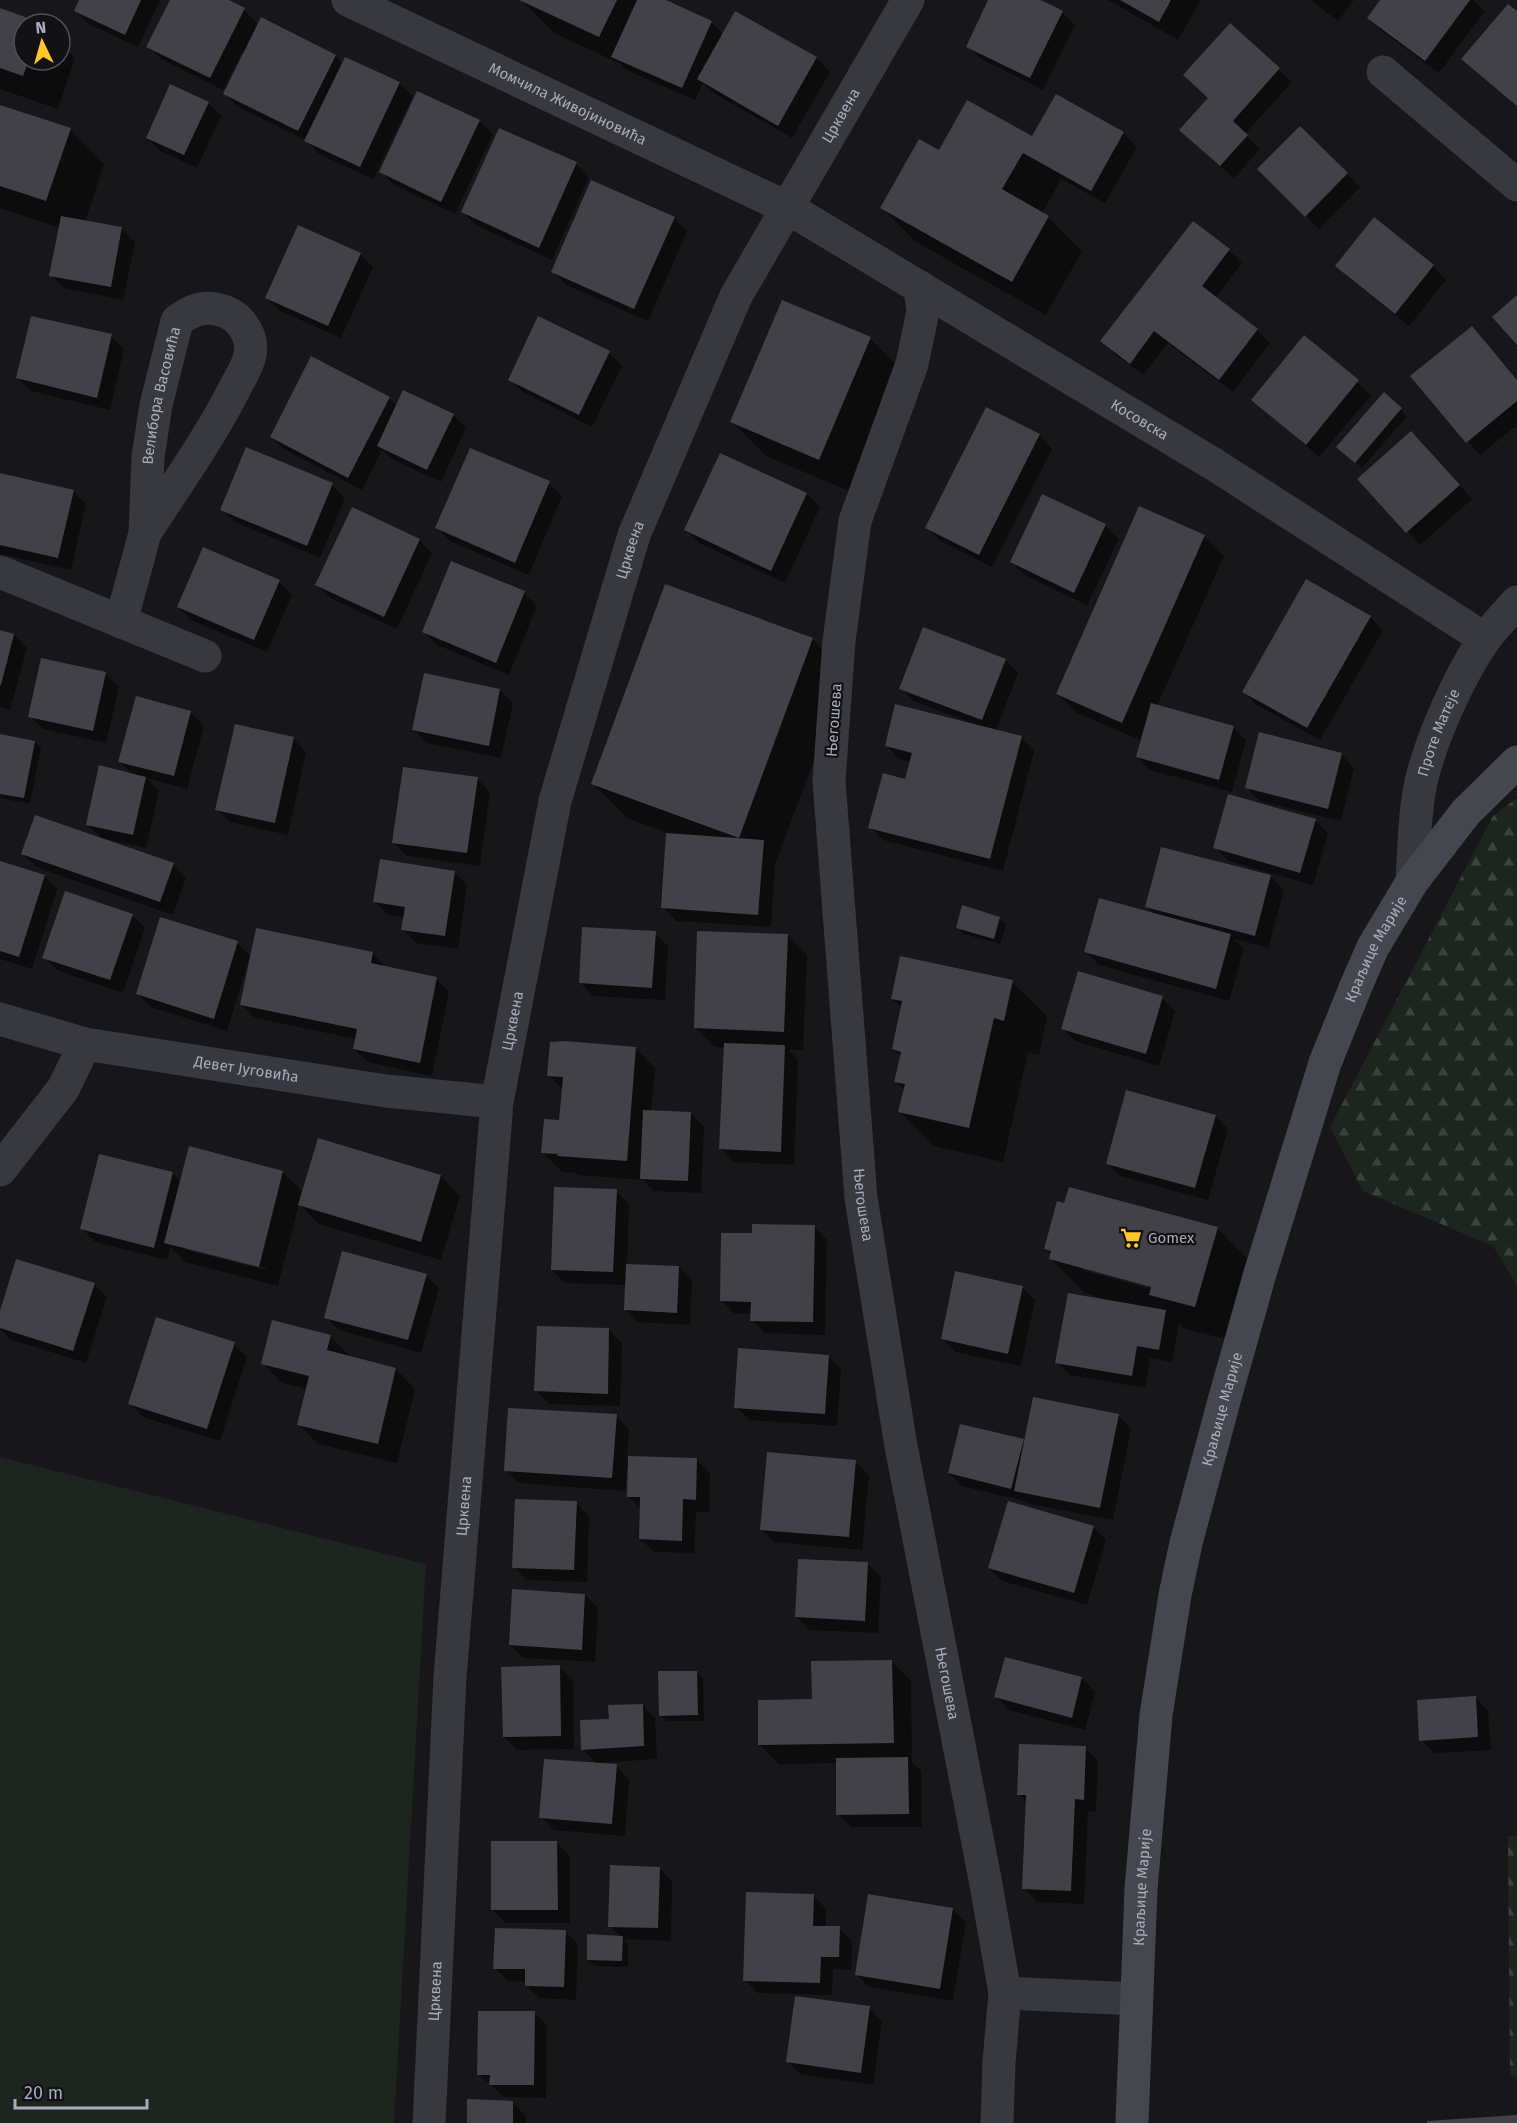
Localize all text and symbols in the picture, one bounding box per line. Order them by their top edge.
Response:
north arrow [12,12,72,72]
text: N [35,18,47,37]
street label: Момчила Живојиновића [486,59,649,149]
street label: Црквена [818,85,864,146]
street label: Велибора Васовића [139,325,184,465]
street label: Косовска [1107,395,1172,444]
street label: Црквена [612,518,648,581]
street label: Његошева [822,683,846,757]
street label: Проте Матеје [1414,686,1464,779]
street label: Краљице Марије [1341,893,1411,1005]
street label: Црквена [498,990,527,1052]
street label: Девет Југовића [192,1052,300,1086]
street label: Његошева [850,1168,877,1243]
supermarket icon: Gomex [1119,1226,1143,1250]
place label: Gomex [1148,1229,1195,1247]
street label: Краљице Марије [1198,1350,1246,1468]
street label: Црквена [453,1475,475,1537]
street label: Његошева [931,1645,963,1721]
street label: Краљице Марије [1130,1828,1155,1946]
street label: Црквена [425,1961,446,2022]
scale bar [15,2072,147,2110]
text: 20 m [24,2082,63,2104]

